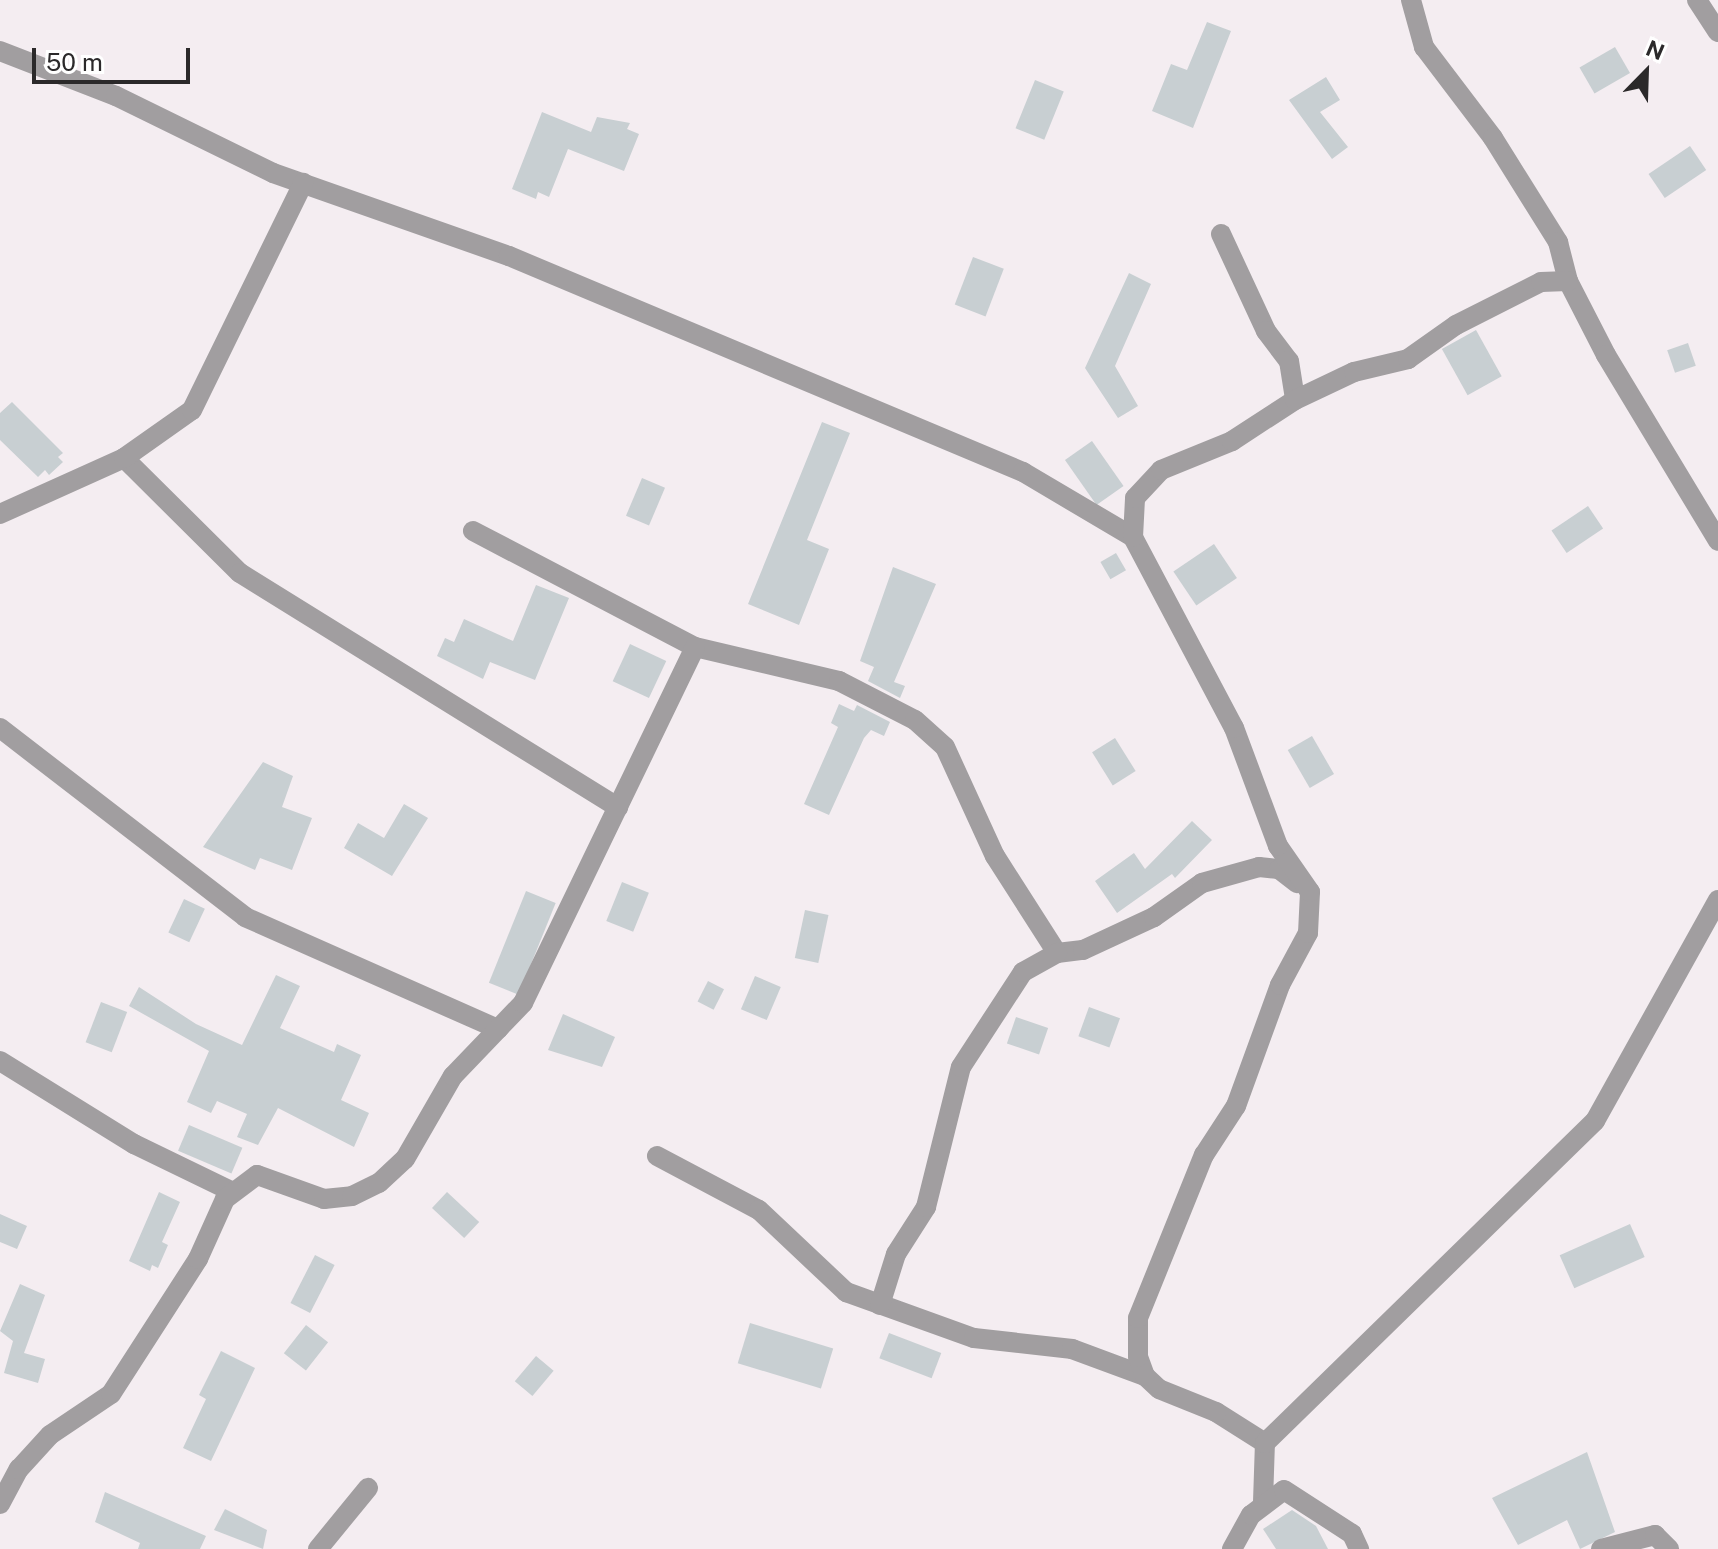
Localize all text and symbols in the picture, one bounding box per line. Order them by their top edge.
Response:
scale bar [36,32,194,82]
north arrow [1606,32,1686,112]
text: N [1642,35,1668,65]
text: 50 m [46,48,103,76]

